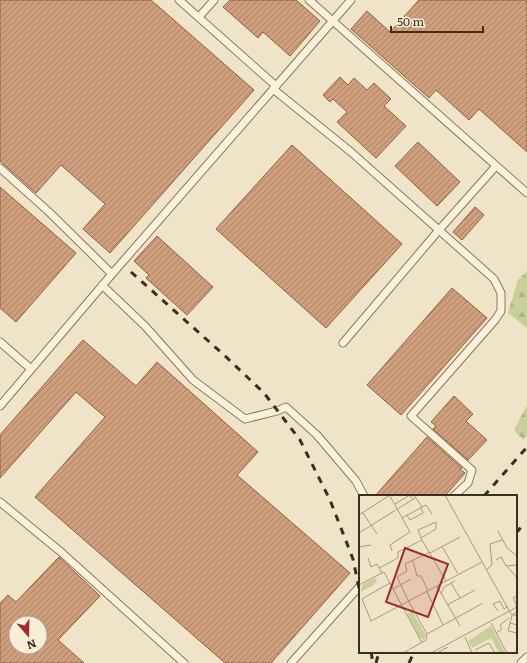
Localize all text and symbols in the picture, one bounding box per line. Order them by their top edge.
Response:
scale bar [391,8,483,34]
text: 50 m [397,12,424,30]
inset map [359,495,517,653]
north arrow [8,615,48,655]
text: N [25,636,39,654]

